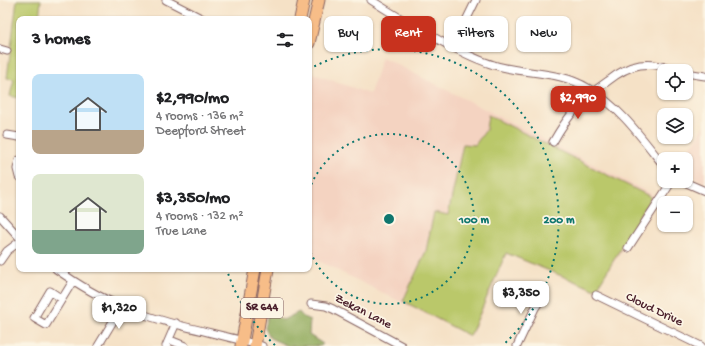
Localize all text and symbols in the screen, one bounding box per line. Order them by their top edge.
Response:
chip: Buy [324,16,373,52]
chip: Rent [381,16,436,52]
chip: Filters [444,16,508,52]
chip: New [516,16,571,52]
icon: filters [274,29,296,51]
text: 3 homes [32,30,90,50]
map controls [657,64,693,232]
button: locate [657,64,693,100]
pin: $2,990 [545,86,611,120]
text: $2,990/mo [156,89,229,109]
icon: home [64,90,112,138]
text: $2,990 [560,91,596,106]
button: layers [657,108,693,144]
text: 4 rooms · 136 m² [156,109,244,124]
text: Deepford Street [156,124,245,139]
button: + [657,152,693,188]
text: $3,350/mo [156,189,230,209]
icon: home [64,190,112,238]
button: − [657,196,693,232]
text: 4 rooms · 132 m² [156,209,243,224]
centre of rings [382,212,396,226]
text: 100 m [458,214,489,228]
text: 200 m [544,214,575,228]
text: True Lane [156,224,206,239]
pin: $3,350 [488,281,554,315]
text: $3,350 [502,286,540,301]
street label: Cloud Drive [623,290,685,330]
street label: Zekan Lane [332,291,394,333]
pin: $1,320 [86,296,152,330]
road number: SR 644 [241,298,283,318]
text: $1,320 [101,301,137,316]

